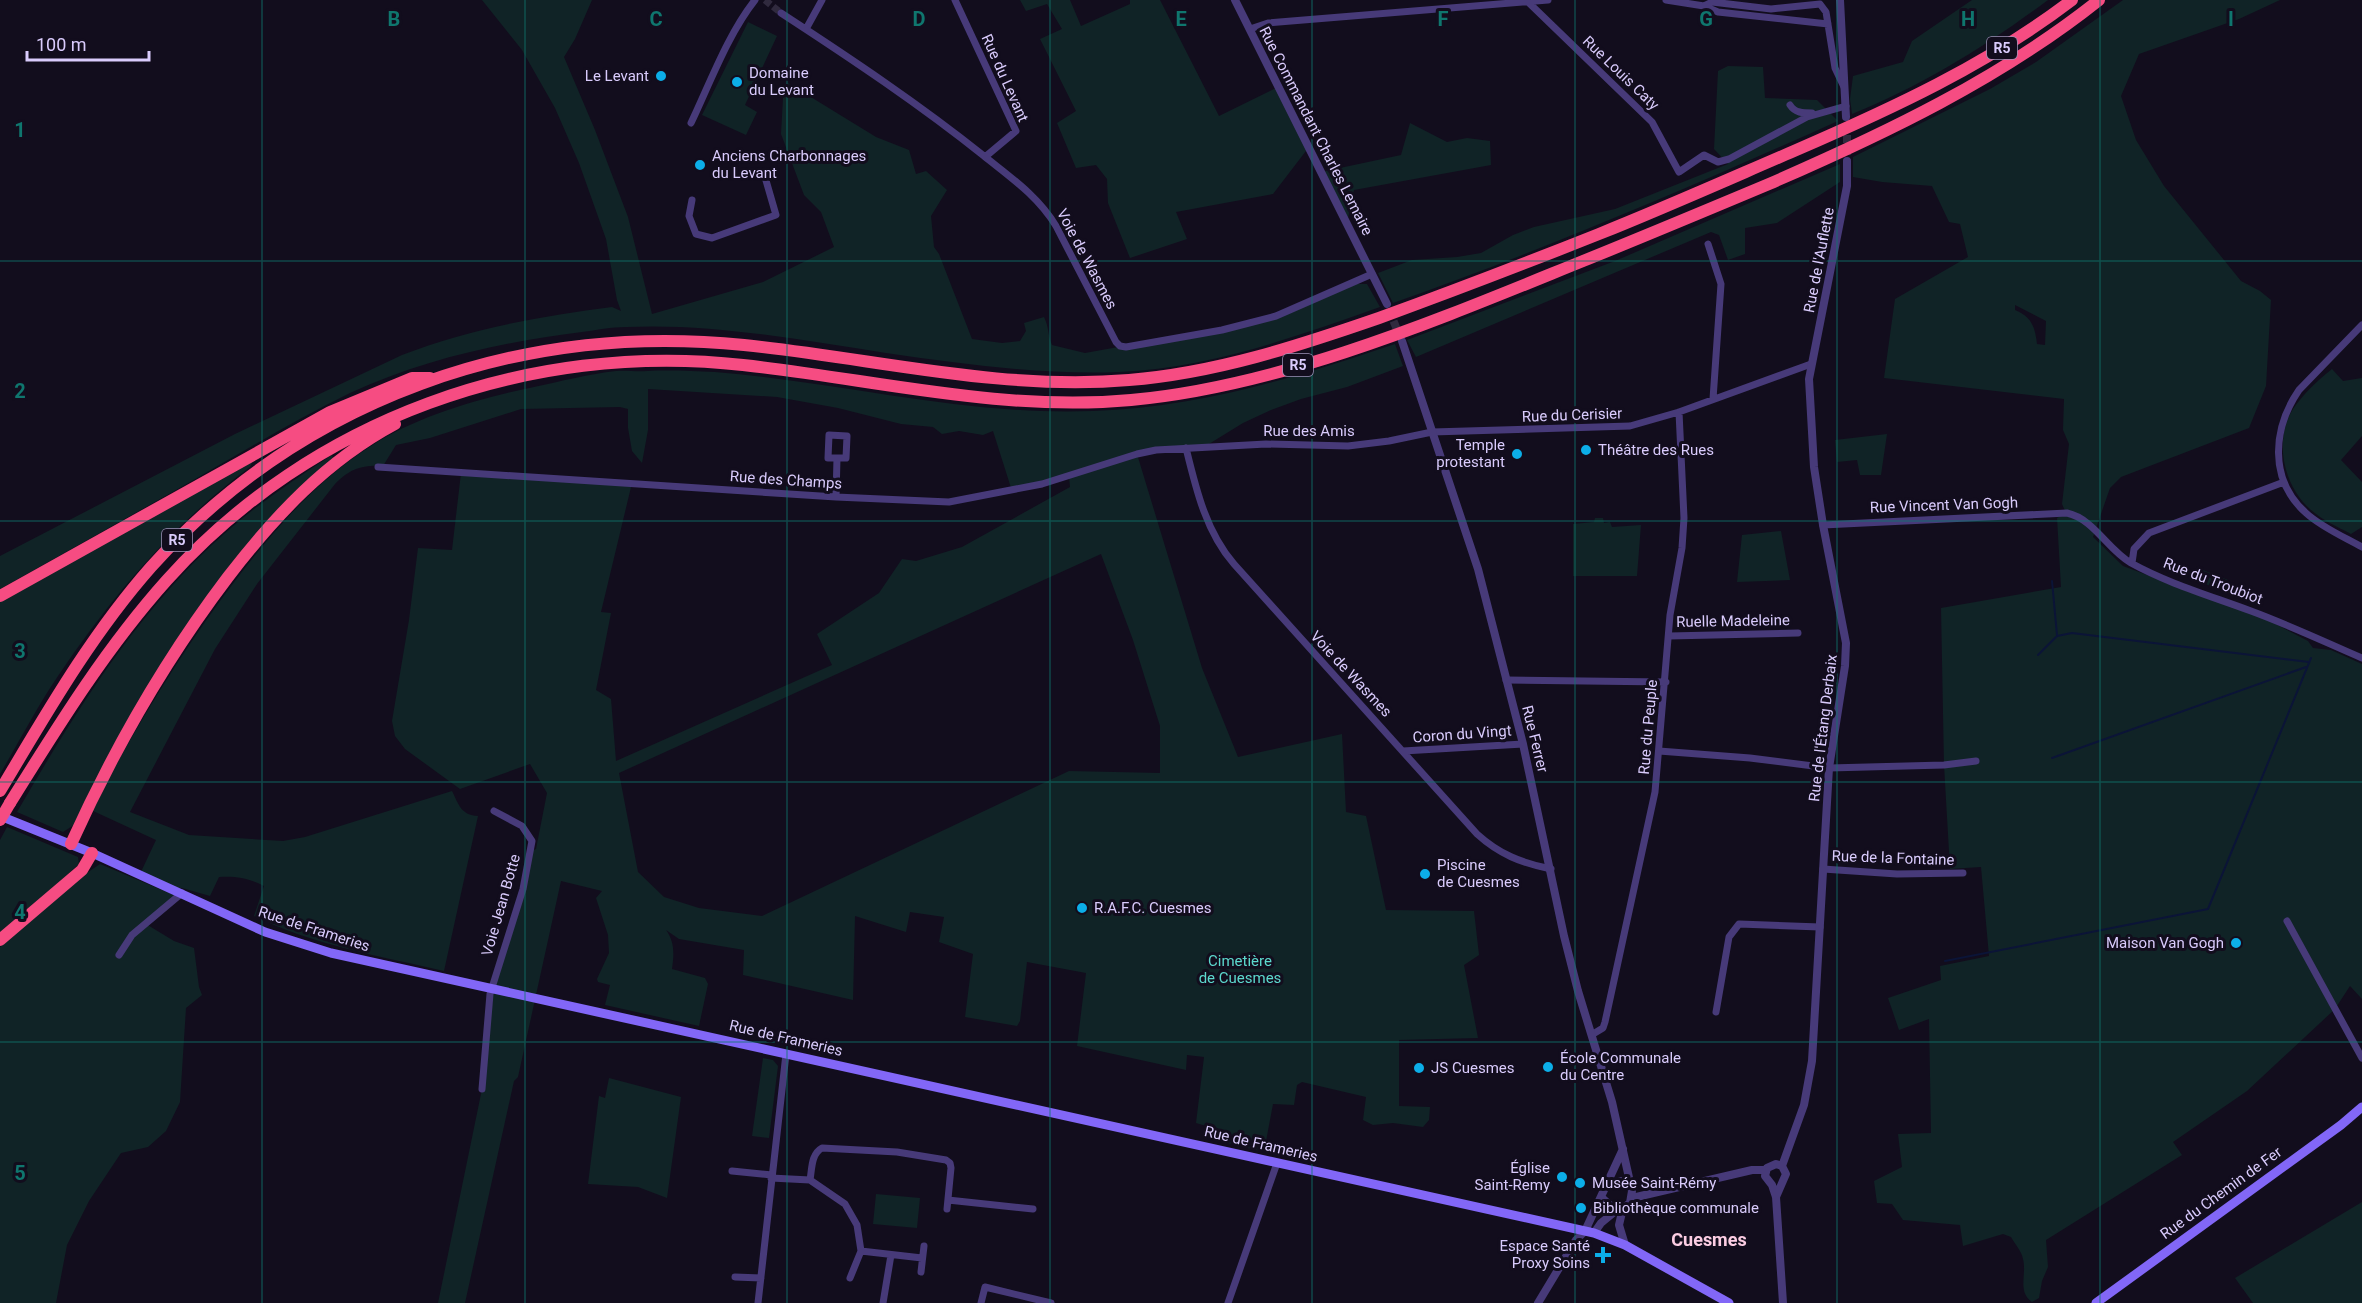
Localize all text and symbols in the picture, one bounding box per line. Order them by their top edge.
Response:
text: B [388,7,400,31]
text: C [649,7,663,31]
text: D [913,7,926,31]
text: E [1175,7,1187,31]
text: F [1438,7,1449,31]
text: G [1699,7,1713,31]
text: H [1961,7,1975,31]
text: I [2228,7,2234,31]
scale bar [27,24,148,62]
street label: Rue Commandant Charles Lemaire [1255,24,1377,238]
street label: Rue du Levant [978,31,1032,125]
street label: Rue Louis Caty [1579,32,1663,114]
text: 100 m [36,34,87,55]
road number: R5 [1987,37,2017,59]
place label: Domaine du Levant [749,64,814,99]
place label: Le Levant [585,67,649,85]
marker: Le Levant [654,69,668,83]
marker: Domaine du Levant [730,75,744,89]
text: 1 [14,118,26,142]
place label: Anciens Charbonnages du Levant [712,147,866,182]
marker: Anciens Charbonnages du Levant [693,158,707,172]
street label: Voie de Wasmes [1053,206,1121,312]
street label: Rue de l'Auflette [1800,206,1838,314]
road number: R5 [1283,354,1313,376]
text: 2 [14,379,26,403]
street label: Rue du Cerisier [1521,404,1623,426]
street label: Rue des Amis [1263,422,1355,440]
place label: Temple protestant [1436,436,1505,471]
place label: Théâtre des Rues [1598,441,1714,459]
marker: Théâtre des Rues [1579,443,1593,457]
marker: Temple protestant [1510,447,1524,461]
street label: Rue des Champs [729,467,843,493]
street label: Rue Vincent Van Gogh [1870,493,2018,517]
road number: R5 [162,529,192,551]
street label: Rue du Troubiot [2161,554,2265,608]
street label: Ruelle Madeleine [1676,611,1790,631]
street label: Voie de Wasmes [1307,627,1395,721]
text: 3 [14,639,26,663]
street label: Rue de l'Étang Derbaix [1805,653,1841,803]
street label: Rue du Peuple [1635,679,1661,775]
street label: Rue Ferrer [1518,704,1552,774]
street label: Coron du Vingt [1412,722,1512,746]
street label: Rue de la Fontaine [1831,847,1955,869]
street label: Voie Jean Botte [478,852,524,958]
place label: Piscine de Cuesmes [1437,856,1520,891]
marker: Piscine de Cuesmes [1418,867,1432,881]
place label: R.A.F.C. Cuesmes [1094,899,1212,917]
text: 4 [14,900,26,924]
marker: R.A.F.C. Cuesmes [1075,901,1089,915]
street label: Rue de Frameries [256,903,372,955]
place label: Maison Van Gogh [2106,934,2224,952]
marker: Maison Van Gogh [2229,936,2243,950]
park label: Cimetière de Cuesmes [1199,952,1281,987]
street label: Rue de Frameries [728,1016,844,1060]
place label: École Communale du Centre [1560,1049,1681,1084]
place label: JS Cuesmes [1431,1059,1514,1077]
marker: École Communale du Centre [1541,1060,1555,1074]
marker: JS Cuesmes [1412,1061,1426,1075]
street label: Rue de Frameries [1203,1122,1319,1166]
street label: Rue du Chemin de Fer [2157,1143,2285,1243]
place label: Église Saint-Remy [1475,1159,1550,1194]
text: 5 [14,1161,26,1185]
marker: Église Saint-Remy [1555,1170,1569,1184]
place label: Musée Saint-Rémy [1592,1174,1716,1192]
marker: Musée Saint-Rémy [1573,1176,1587,1190]
place label: Bibliothèque communale [1593,1199,1759,1217]
marker: Bibliothèque communale [1574,1201,1588,1215]
district label: Cuesmes [1671,1229,1747,1250]
place label: Espace Santé Proxy Soins [1499,1237,1590,1272]
marker: Espace Santé Proxy Soins [1594,1246,1612,1264]

